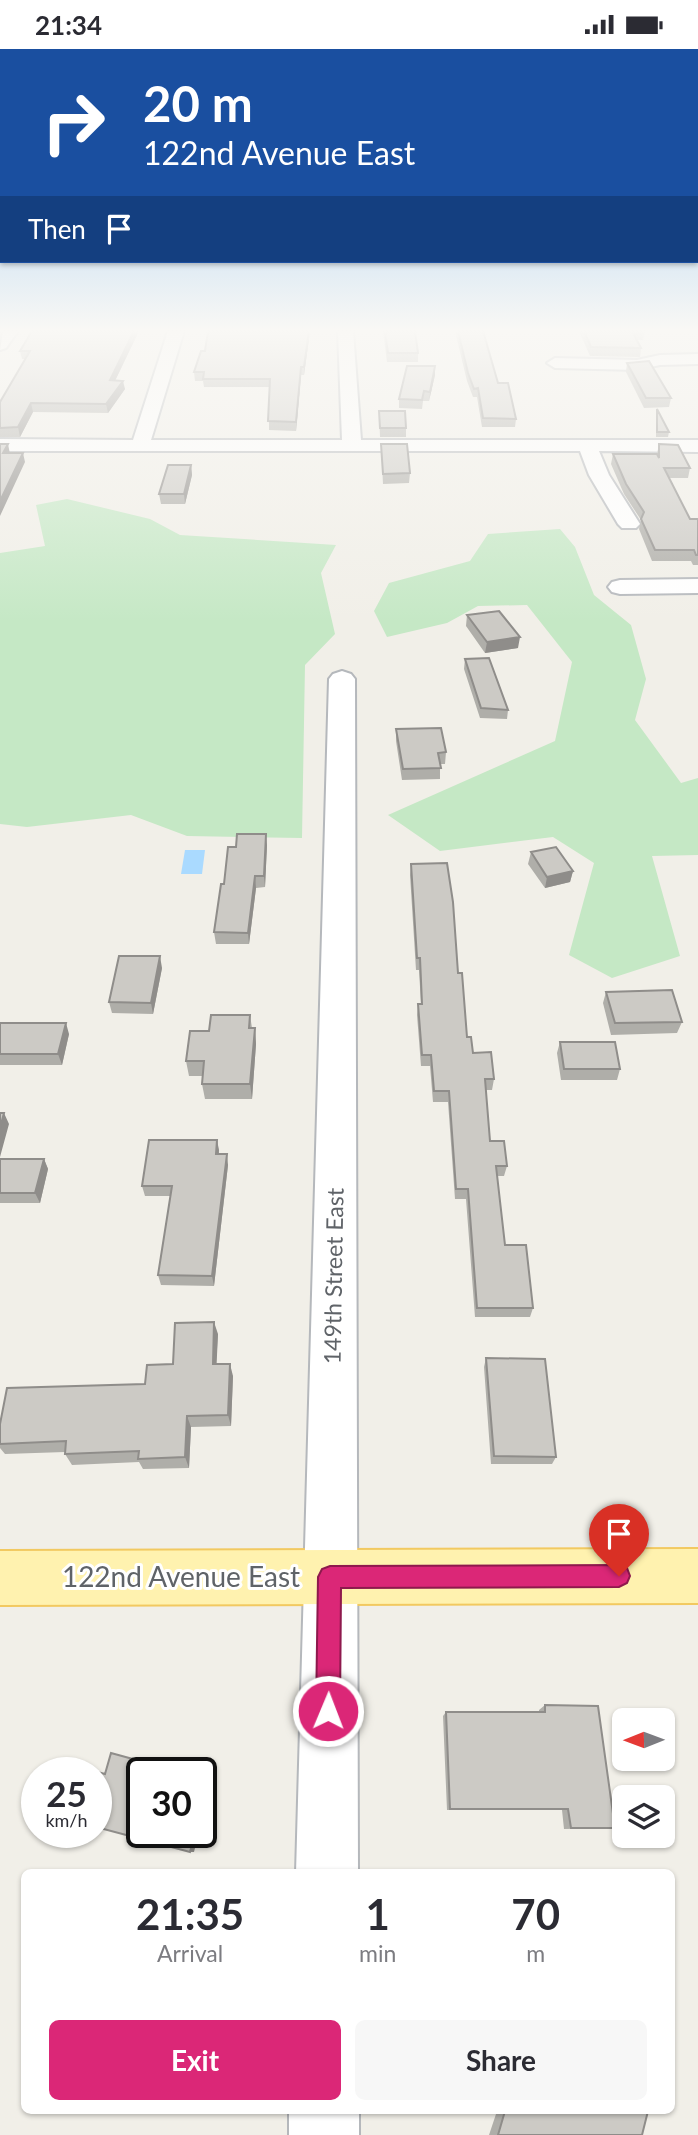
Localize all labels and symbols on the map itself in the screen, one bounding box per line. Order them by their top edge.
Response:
street label: 149th Street East [317,1187,349,1364]
pin [589,1504,649,1576]
street label: 122nd Avenue East [62,1559,300,1593]
position arrow [291,1674,365,1748]
north arrow [612,1708,676,1771]
speed limit sign: 30 [126,1757,217,1848]

